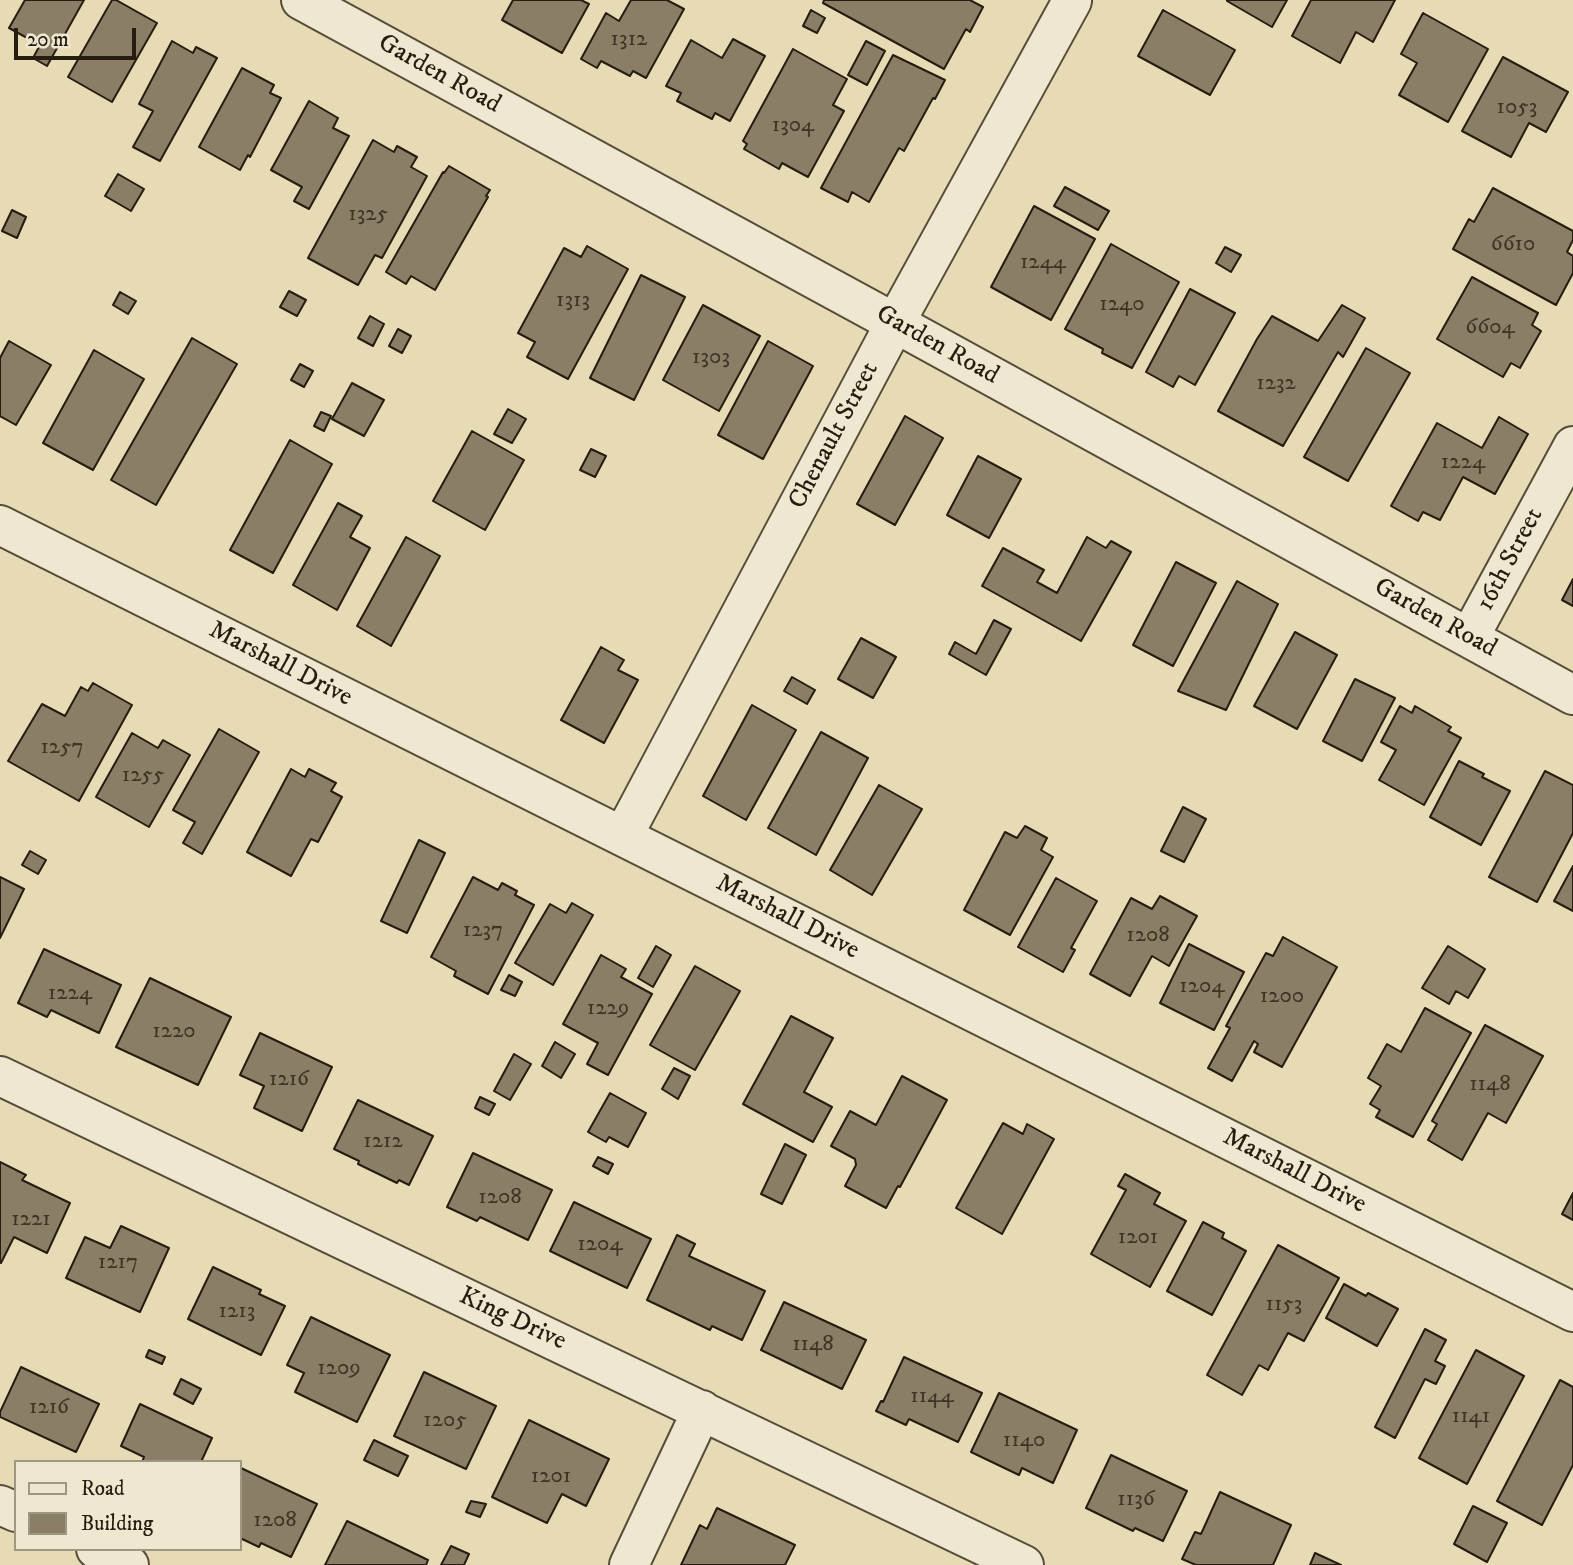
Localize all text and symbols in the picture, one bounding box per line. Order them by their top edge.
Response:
scale bar [18,14,140,58]
house number: 1312 [611,26,647,54]
text: 20 m [27,27,69,53]
street label: Garden Road [372,28,506,122]
house number: 1053 [1497,94,1537,122]
house number: 1304 [772,112,814,140]
house number: 1325 [348,201,388,229]
house number: 6610 [1491,231,1535,259]
house number: 1244 [1020,249,1066,277]
house number: 1313 [556,287,590,315]
house number: 1240 [1099,291,1145,319]
street label: Garden Road [870,299,1004,393]
house number: 6604 [1465,314,1515,342]
house number: 1303 [692,344,730,372]
street label: Chenault Street [783,357,887,515]
house number: 1232 [1256,370,1296,398]
house number: 1224 [1441,449,1485,477]
street label: 16th Street [1471,503,1551,617]
street label: Garden Road [1368,572,1502,666]
street label: Marshall Drive [203,615,357,715]
house number: 1257 [40,734,84,762]
house number: 1255 [122,762,164,790]
street label: Marshall Drive [710,868,864,968]
house number: 1237 [463,917,503,945]
house number: 1208 [1126,922,1170,950]
house number: 1204 [1179,973,1225,1001]
house number: 1224 [48,980,92,1008]
house number: 1200 [1260,983,1304,1011]
house number: 1229 [587,995,629,1023]
house number: 1220 [152,1018,196,1046]
house number: 1216 [269,1066,309,1094]
house number: 1148 [1469,1071,1511,1099]
street label: Marshall Drive [1217,1122,1371,1222]
house number: 1212 [363,1128,403,1156]
house number: 1208 [478,1184,522,1212]
house number: 1221 [11,1206,51,1234]
house number: 1201 [1118,1224,1158,1252]
house number: 1204 [577,1231,623,1259]
house number: 1217 [98,1249,138,1277]
street label: King Drive [453,1282,571,1358]
house number: 1153 [1266,1291,1302,1319]
house number: 1213 [219,1298,255,1326]
house number: 1148 [792,1331,834,1359]
house number: 1209 [317,1355,361,1383]
house number: 1144 [910,1383,954,1411]
house number: 1216 [29,1394,69,1422]
house number: 1141 [1452,1403,1490,1431]
house number: 1205 [423,1407,467,1435]
house number: 1140 [1003,1427,1045,1455]
legend [14,1460,242,1551]
house number: 1201 [531,1463,571,1491]
text: Road [81,1476,125,1502]
house number: 1136 [1117,1486,1155,1514]
house number: 1208 [253,1507,297,1535]
text: Building [81,1511,153,1537]

